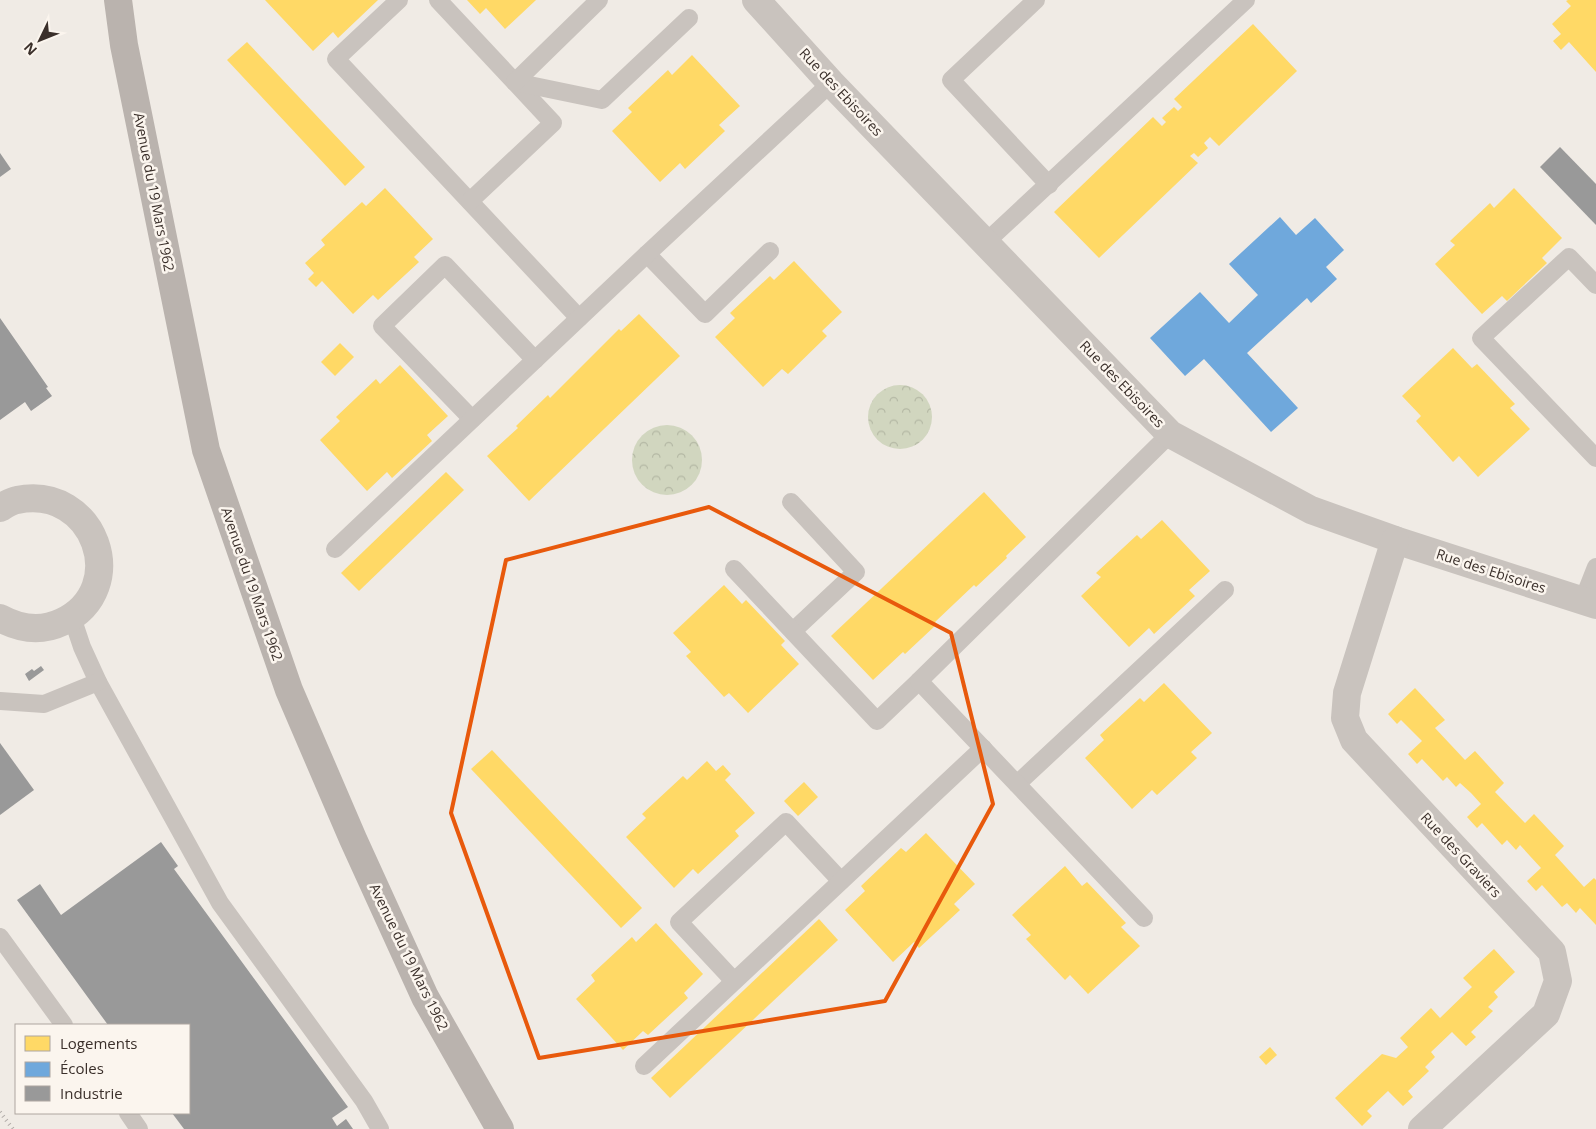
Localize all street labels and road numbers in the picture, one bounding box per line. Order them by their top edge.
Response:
street label: Rue des Ebisoires [795,43,887,140]
street label: Avenue du 19 Mars 1962 [130,111,179,273]
street label: Rue des Ebisoires [1076,336,1169,432]
street label: Avenue du 19 Mars 1962 [217,505,288,663]
street label: Rue des Ebisoires [1434,544,1549,597]
street label: Rue des Graviers [1417,808,1506,902]
street label: Avenue du 19 Mars 1962 [366,880,453,1033]

